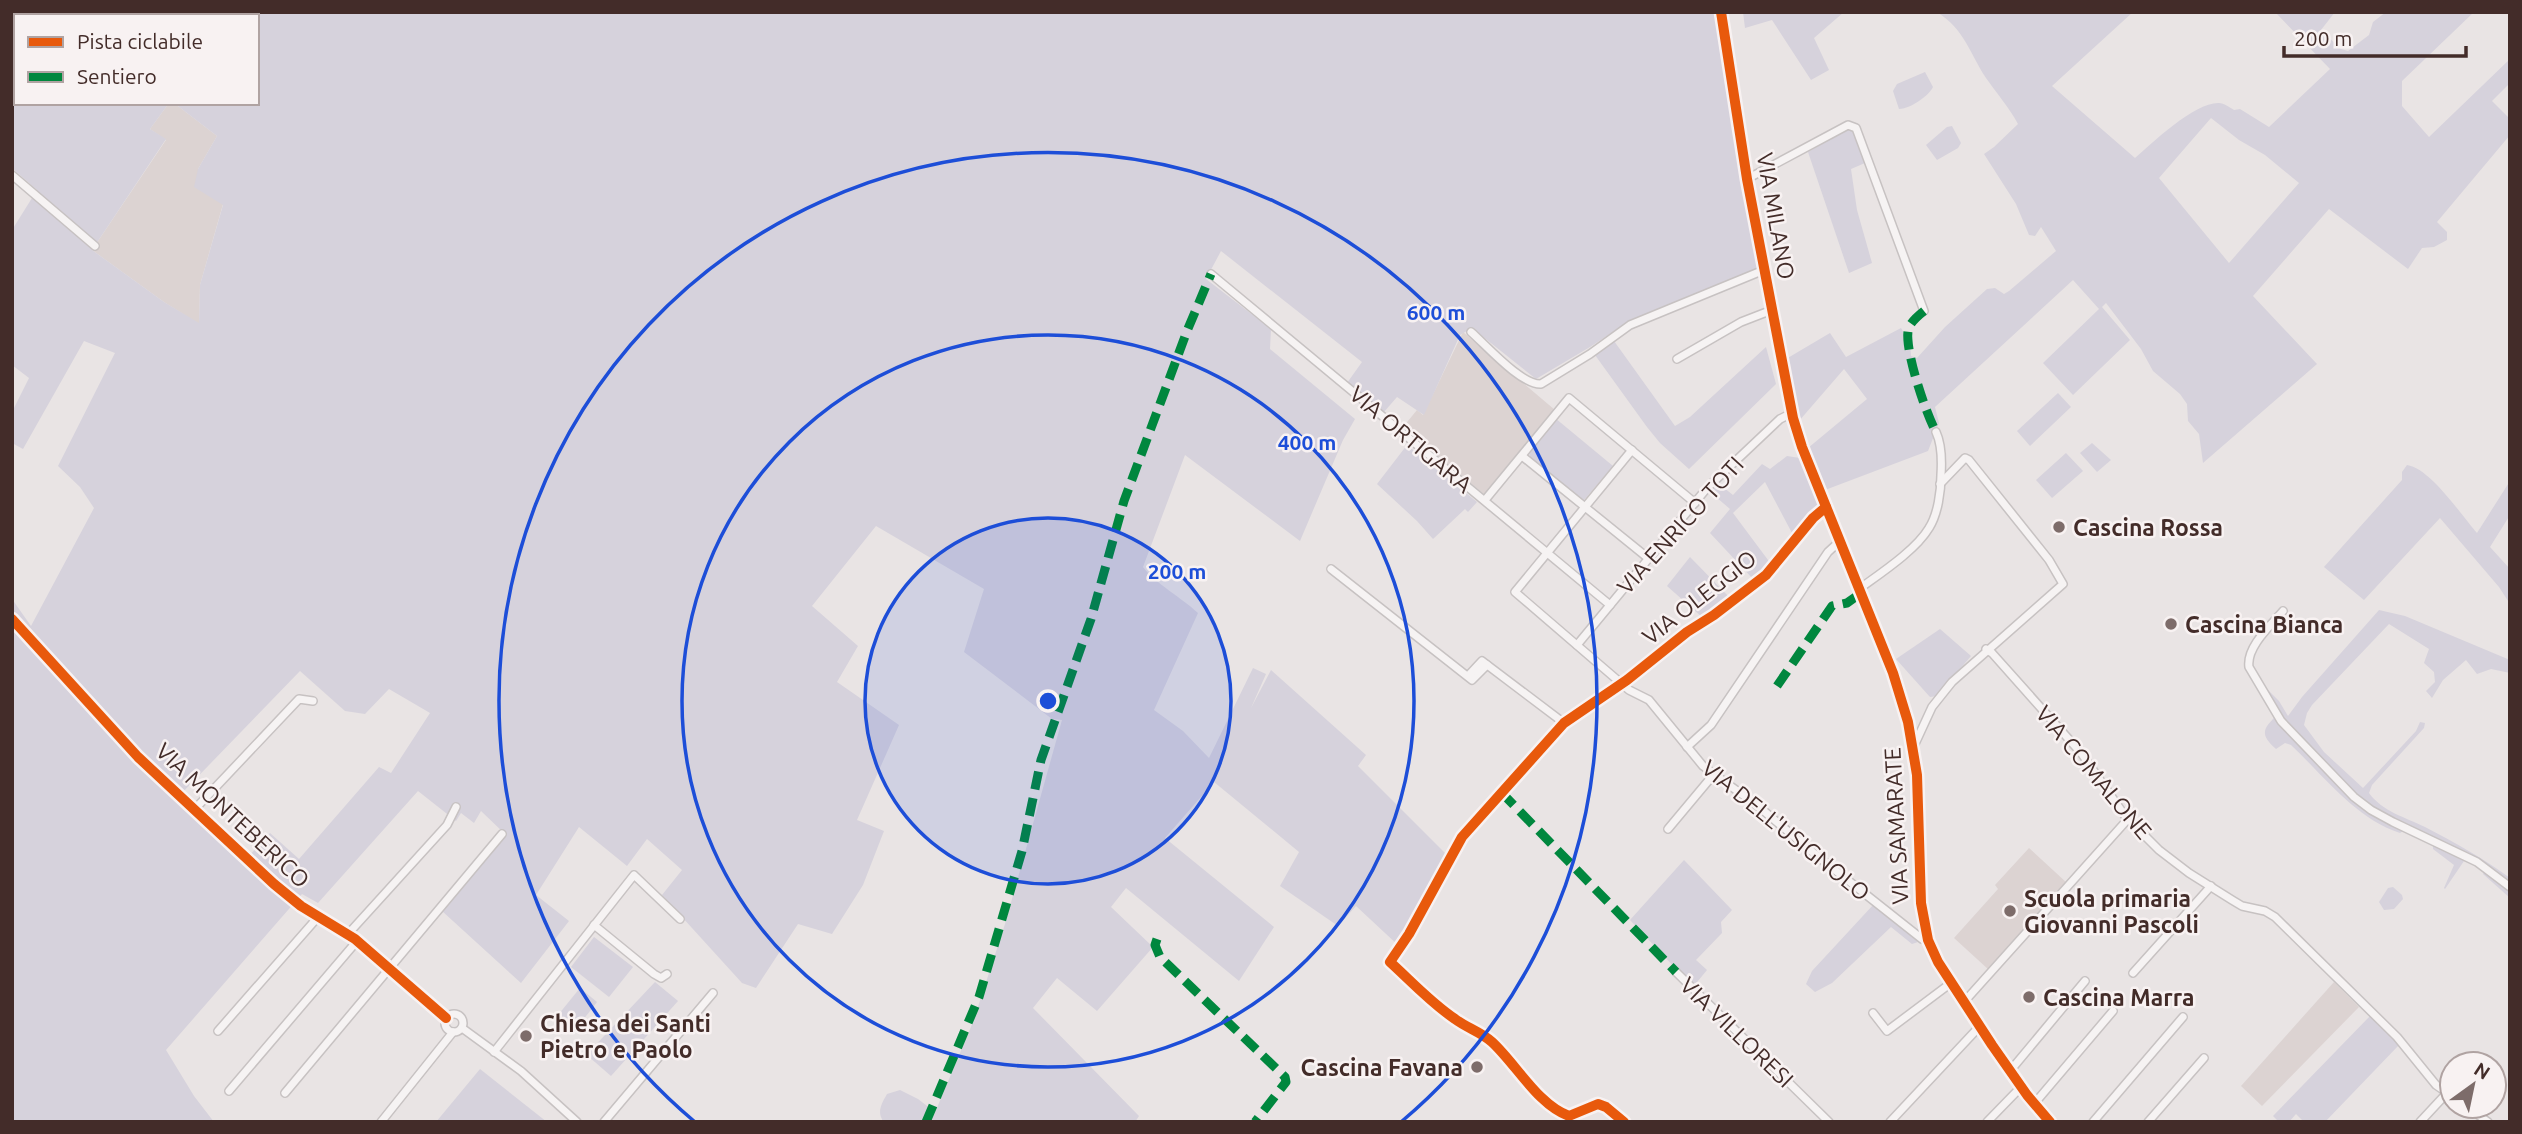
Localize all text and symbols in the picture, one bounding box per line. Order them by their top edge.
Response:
legend [14,14,259,105]
scale bar [2284,14,2466,58]
text: 200 m [2294,26,2352,50]
text: Pista ciclabile [77,29,203,53]
text: Sentiero [77,64,157,88]
street label: VIA MILANO [1753,151,1799,281]
text: 600 m [1407,300,1465,324]
street label: VIA ORTIGARA [1345,381,1477,497]
text: 400 m [1278,430,1336,454]
street label: VIA ENRICO TOTI [1612,451,1748,599]
place label: Cascina Rossa [2073,515,2223,540]
marker: Cascina Rossa [2051,519,2067,535]
street label: VIA OLEGGIO [1637,545,1761,649]
text: 200 m [1148,559,1206,583]
place label: Cascina Bianca [2185,612,2343,637]
marker: Cascina Bianca [2163,616,2179,632]
centre of rings [1036,689,1060,713]
street label: VIA COMALONE [2031,701,2157,843]
street label: VIA MONTEBERICO [151,738,315,892]
street label: VIA SAMARATE [1879,747,1913,905]
street label: VIA DELL'USIGNOLO [1697,755,1875,905]
place label: Scuola primaria Giovanni Pascoli [2024,886,2199,937]
marker: Scuola primaria Giovanni Pascoli [2002,903,2018,919]
street label: VIA VILLORESI [1675,972,1799,1092]
place label: Cascina Marra [2043,985,2194,1010]
marker: Cascina Marra [2021,989,2037,1005]
place label: Chiesa dei Santi Pietro e Paolo [540,1011,711,1062]
marker: Chiesa dei Santi Pietro e Paolo [518,1028,534,1044]
north arrow [2438,1050,2508,1120]
place label: Cascina Favana [1301,1055,1463,1080]
text: N [2470,1058,2494,1084]
marker: Cascina Favana [1469,1059,1485,1075]

